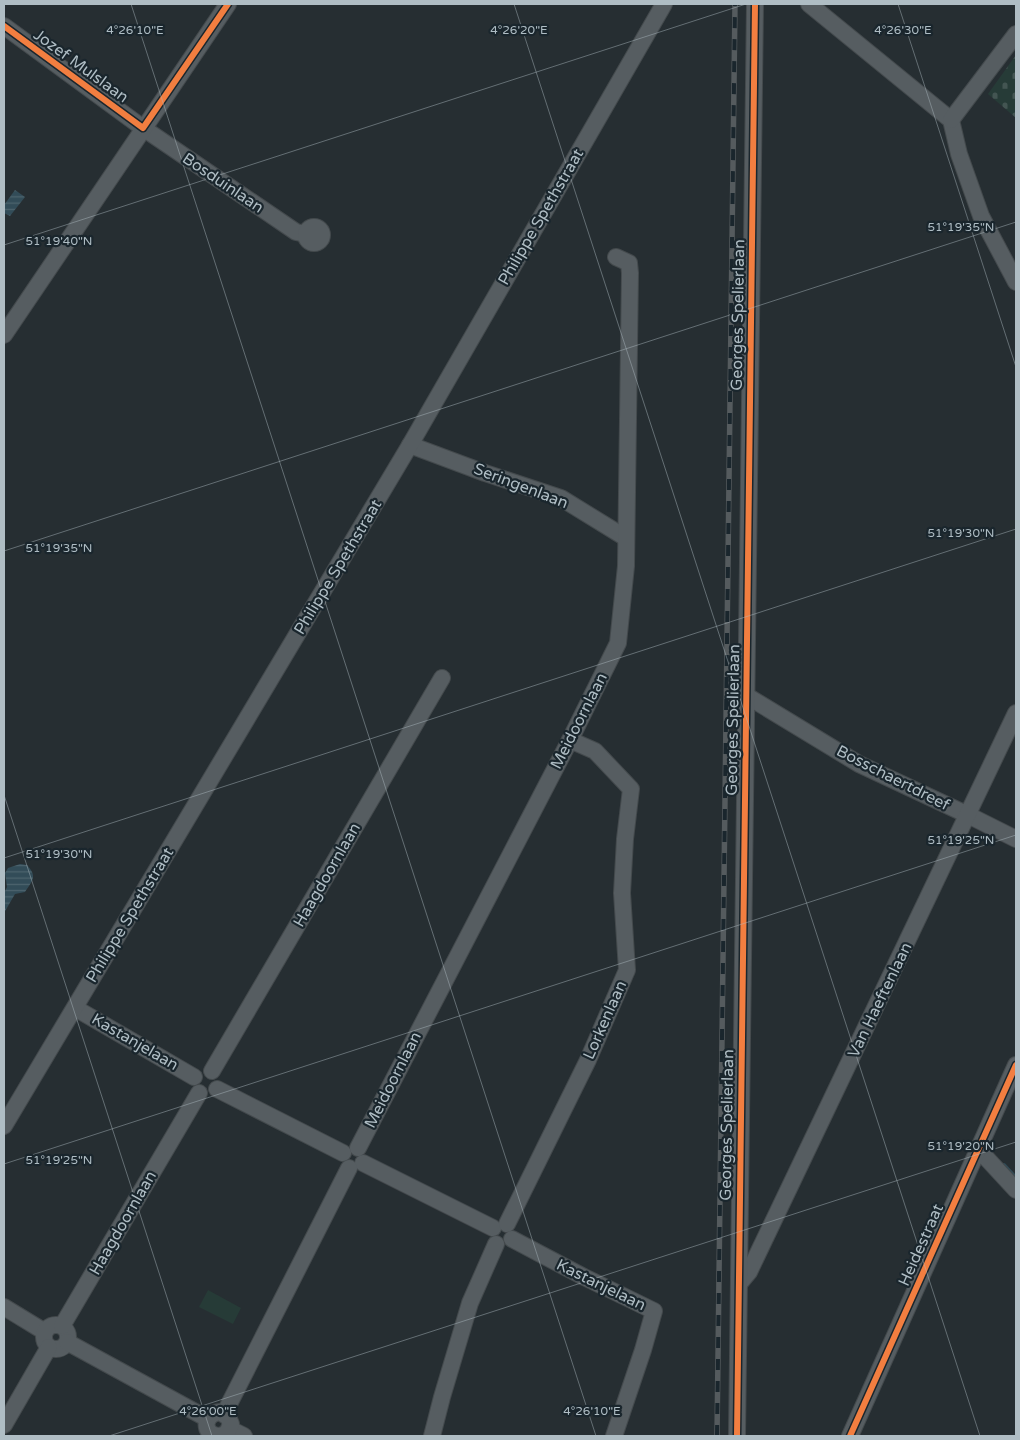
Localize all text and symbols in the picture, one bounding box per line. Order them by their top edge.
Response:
text: 4°26'10"E [106,23,164,37]
text: 4°26'20"E [490,23,548,37]
text: 4°26'30"E [874,23,932,37]
street label: Jozef Mulslaan [29,25,133,107]
street label: Philippe Spethstraat [494,145,588,289]
street label: Bosduinlaan [179,149,267,217]
text: 51°19'35"N [928,220,995,234]
text: 51°19'40"N [26,234,93,248]
street label: Georges Spelierlaan [727,239,749,391]
street label: Seringenlaan [471,459,571,513]
street label: Philippe Spethstraat [290,496,386,638]
text: 51°19'30"N [928,526,995,540]
text: 51°19'35"N [26,541,93,555]
street label: Georges Spelierlaan [722,644,744,796]
street label: Meidoornlaan [546,669,612,773]
street label: Bosschaertdreef [833,741,954,816]
street label: Haagdoornlaan [289,819,365,931]
text: 51°19'25"N [928,833,995,847]
street label: Philippe Spethstraat [82,844,178,986]
text: 51°19'30"N [26,847,93,861]
street label: Van Haeftenlaan [843,939,917,1061]
street label: Lorkenlaan [579,977,631,1063]
street label: Kastanjelaan [88,1009,182,1075]
street label: Meidoornlaan [360,1028,426,1132]
street label: Georges Spelierlaan [716,1049,738,1201]
text: 51°19'20"N [928,1139,995,1153]
text: 51°19'25"N [26,1153,93,1167]
street label: Haagdoornlaan [85,1167,161,1279]
street label: Heidestraat [894,1201,948,1289]
street label: Kastanjelaan [553,1255,649,1315]
text: 4°26'00"E [179,1404,237,1418]
text: 4°26'10"E [563,1404,621,1418]

